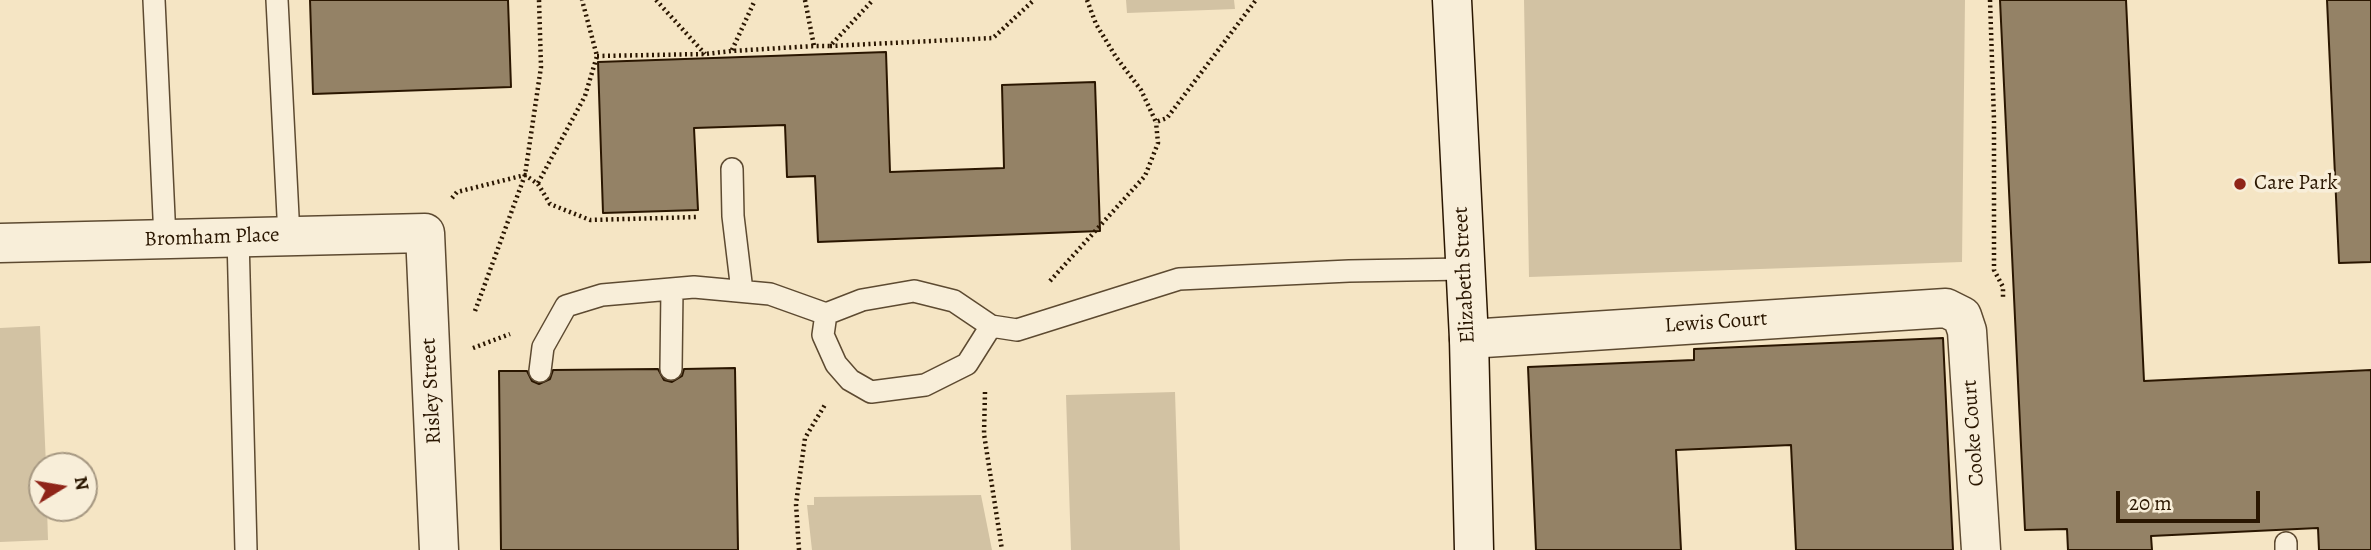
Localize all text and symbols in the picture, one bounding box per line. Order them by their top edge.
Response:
place label: Care Park [2254,171,2338,197]
marker: Care Park [2232,176,2248,192]
street label: Elizabeth Street [1449,206,1481,344]
street label: Bromham Place [144,223,280,253]
street label: Lewis Court [1664,307,1768,339]
street label: Risley Street [417,337,447,445]
street label: Cooke Court [1958,379,1990,487]
north arrow [28,452,98,522]
text: N [68,474,96,493]
scale bar [2119,476,2262,520]
text: 20 m [2129,489,2172,517]

